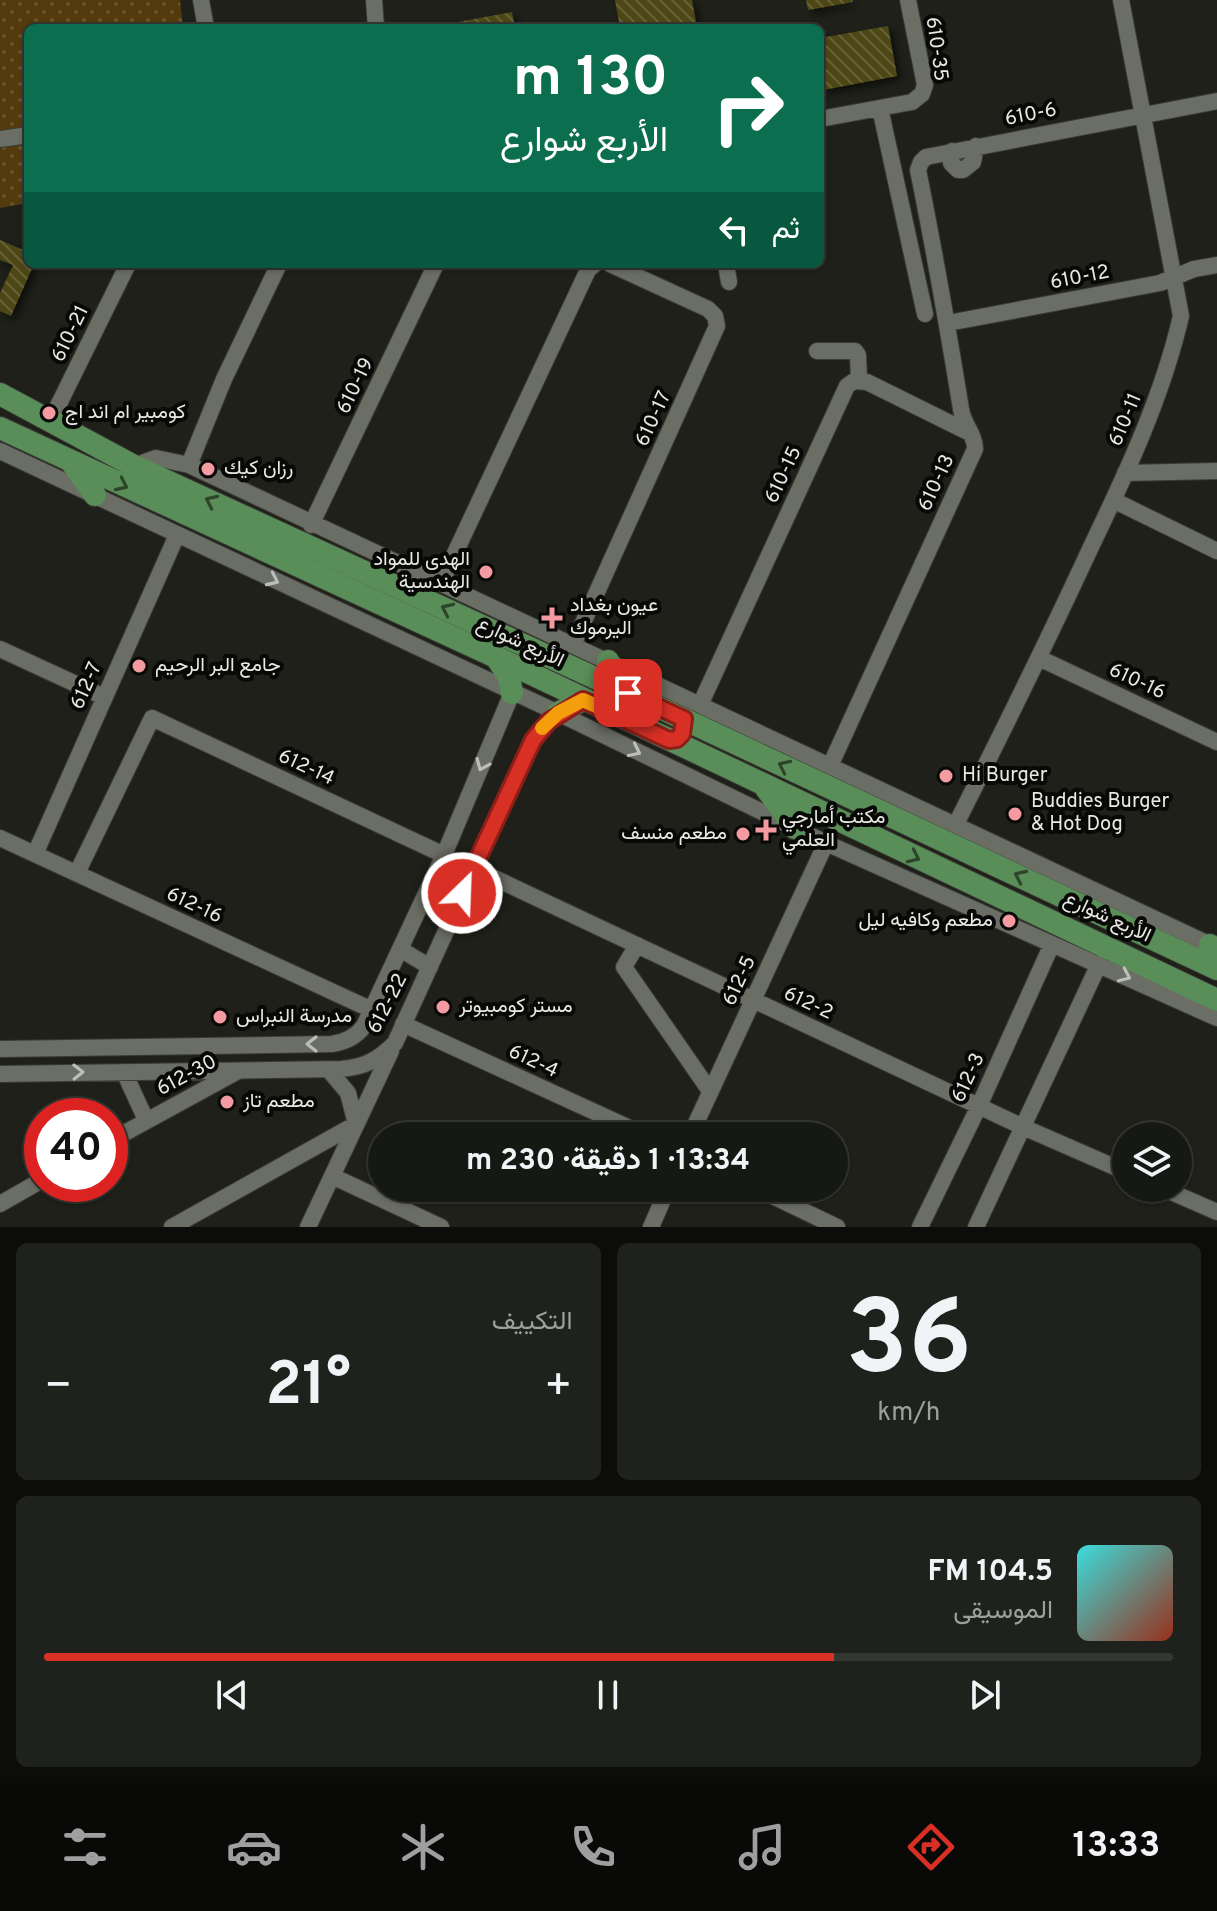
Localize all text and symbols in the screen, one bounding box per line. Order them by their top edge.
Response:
street label: 610-35 [919,15,953,83]
text: 130 m [513,45,668,115]
icon: right [696,56,800,160]
street label: 610-6 [1003,97,1059,133]
text: الأربع شوارع [500,119,668,165]
icon: left [712,208,756,252]
text: ثم [772,212,800,249]
street label: 610-12 [1048,260,1112,296]
street label: 610-21 [46,301,96,367]
street label: 610-19 [331,354,381,418]
street label: 610-17 [630,387,678,451]
street label: 610-11 [1103,390,1149,450]
place label: كومبير ام اند اج [65,400,186,426]
marker: كومبير ام اند اج [40,404,58,422]
street label: 610-15 [760,442,808,508]
street label: 610-13 [913,450,961,516]
place label: رزان كيك [224,456,293,482]
marker: رزان كيك [199,460,217,478]
one-way arrow [113,475,128,491]
one-way arrow [204,495,219,511]
place label: الهدى للمواد الهندسية [374,547,470,596]
marker: الهدى للمواد الهندسية [477,563,495,581]
one-way arrow [265,570,279,586]
place label: عيون بغداد اليرموك [570,593,658,642]
one-way arrow [441,603,455,619]
marker: عيون بغداد اليرموك [541,607,563,629]
street label: الأربع شوارع [472,611,568,675]
place label: جامع البر الرحيم [155,653,281,679]
marker: جامع البر الرحيم [130,657,148,675]
street label: 612-7 [65,658,109,714]
street label: 610-16 [1104,658,1170,706]
pin [594,659,662,727]
icon: arrive [606,671,650,715]
one-way arrow [626,741,641,757]
street label: 612-14 [274,744,338,792]
one-way arrow [475,757,491,771]
one-way arrow [778,760,793,776]
place label: Hi Burger [962,763,1048,789]
marker: Hi Burger [937,767,955,785]
place label: Buddies Burger & Hot Dog [1031,789,1169,838]
place label: مكتب أمارجي العلمي [782,805,886,856]
marker: Buddies Burger & Hot Dog [1006,805,1024,823]
place label: مطعم منسف [621,821,727,847]
marker: مكتب أمارجي العلمي [757,821,775,839]
marker: مطعم منسف [734,825,752,843]
one-way arrow [906,847,921,863]
position arrow [420,851,504,935]
one-way arrow [1013,870,1028,886]
street label: 612-16 [162,882,226,930]
street label: الأربع شوارع [1059,886,1155,950]
place label: مطعم وكافيه ليل [858,908,993,934]
marker: مطعم وكافيه ليل [1000,912,1018,930]
street label: 612-5 [717,952,763,1010]
one-way arrow [1117,967,1132,983]
street label: 612-22 [362,970,414,1038]
street label: 612-2 [779,981,837,1027]
place label: مستر كومبيوتر [458,994,573,1020]
marker: مستر كومبيوتر [434,998,452,1016]
place label: مدرسة النبراس [236,1004,352,1030]
marker: مدرسة النبراس [211,1008,229,1026]
one-way arrow [305,1035,318,1053]
street label: 612-4 [504,1039,562,1085]
street label: 612-30 [153,1049,221,1103]
street label: 612-3 [946,1049,992,1107]
one-way arrow [72,1064,85,1081]
place label: مطعم تاز [242,1089,315,1115]
marker: مطعم تاز [218,1093,236,1111]
speed limit sign: 40 [24,1098,128,1202]
map controls [1112,1122,1192,1202]
button: layers [1112,1122,1192,1202]
text: 13:34 · 1 دقيقة · 230 m [466,1143,750,1180]
text: 36 [846,1279,972,1411]
text: التكييف [492,1306,573,1339]
text: 21° [265,1350,351,1426]
text: − [44,1360,72,1416]
text: + [544,1360,573,1416]
text: km/h [877,1397,940,1430]
text: 104.5 FM [927,1554,1053,1591]
text: الموسيقى [953,1595,1053,1628]
icon: previous [210,1673,254,1717]
icon: pause [586,1673,630,1717]
icon: next [963,1673,1007,1717]
icon: filters [57,1819,113,1875]
icon: car [226,1819,282,1875]
icon: climate [395,1819,451,1875]
icon: phone [565,1819,621,1875]
icon: music [734,1819,790,1875]
icon: directions [903,1819,959,1875]
text: 13:33 [1072,1824,1160,1870]

